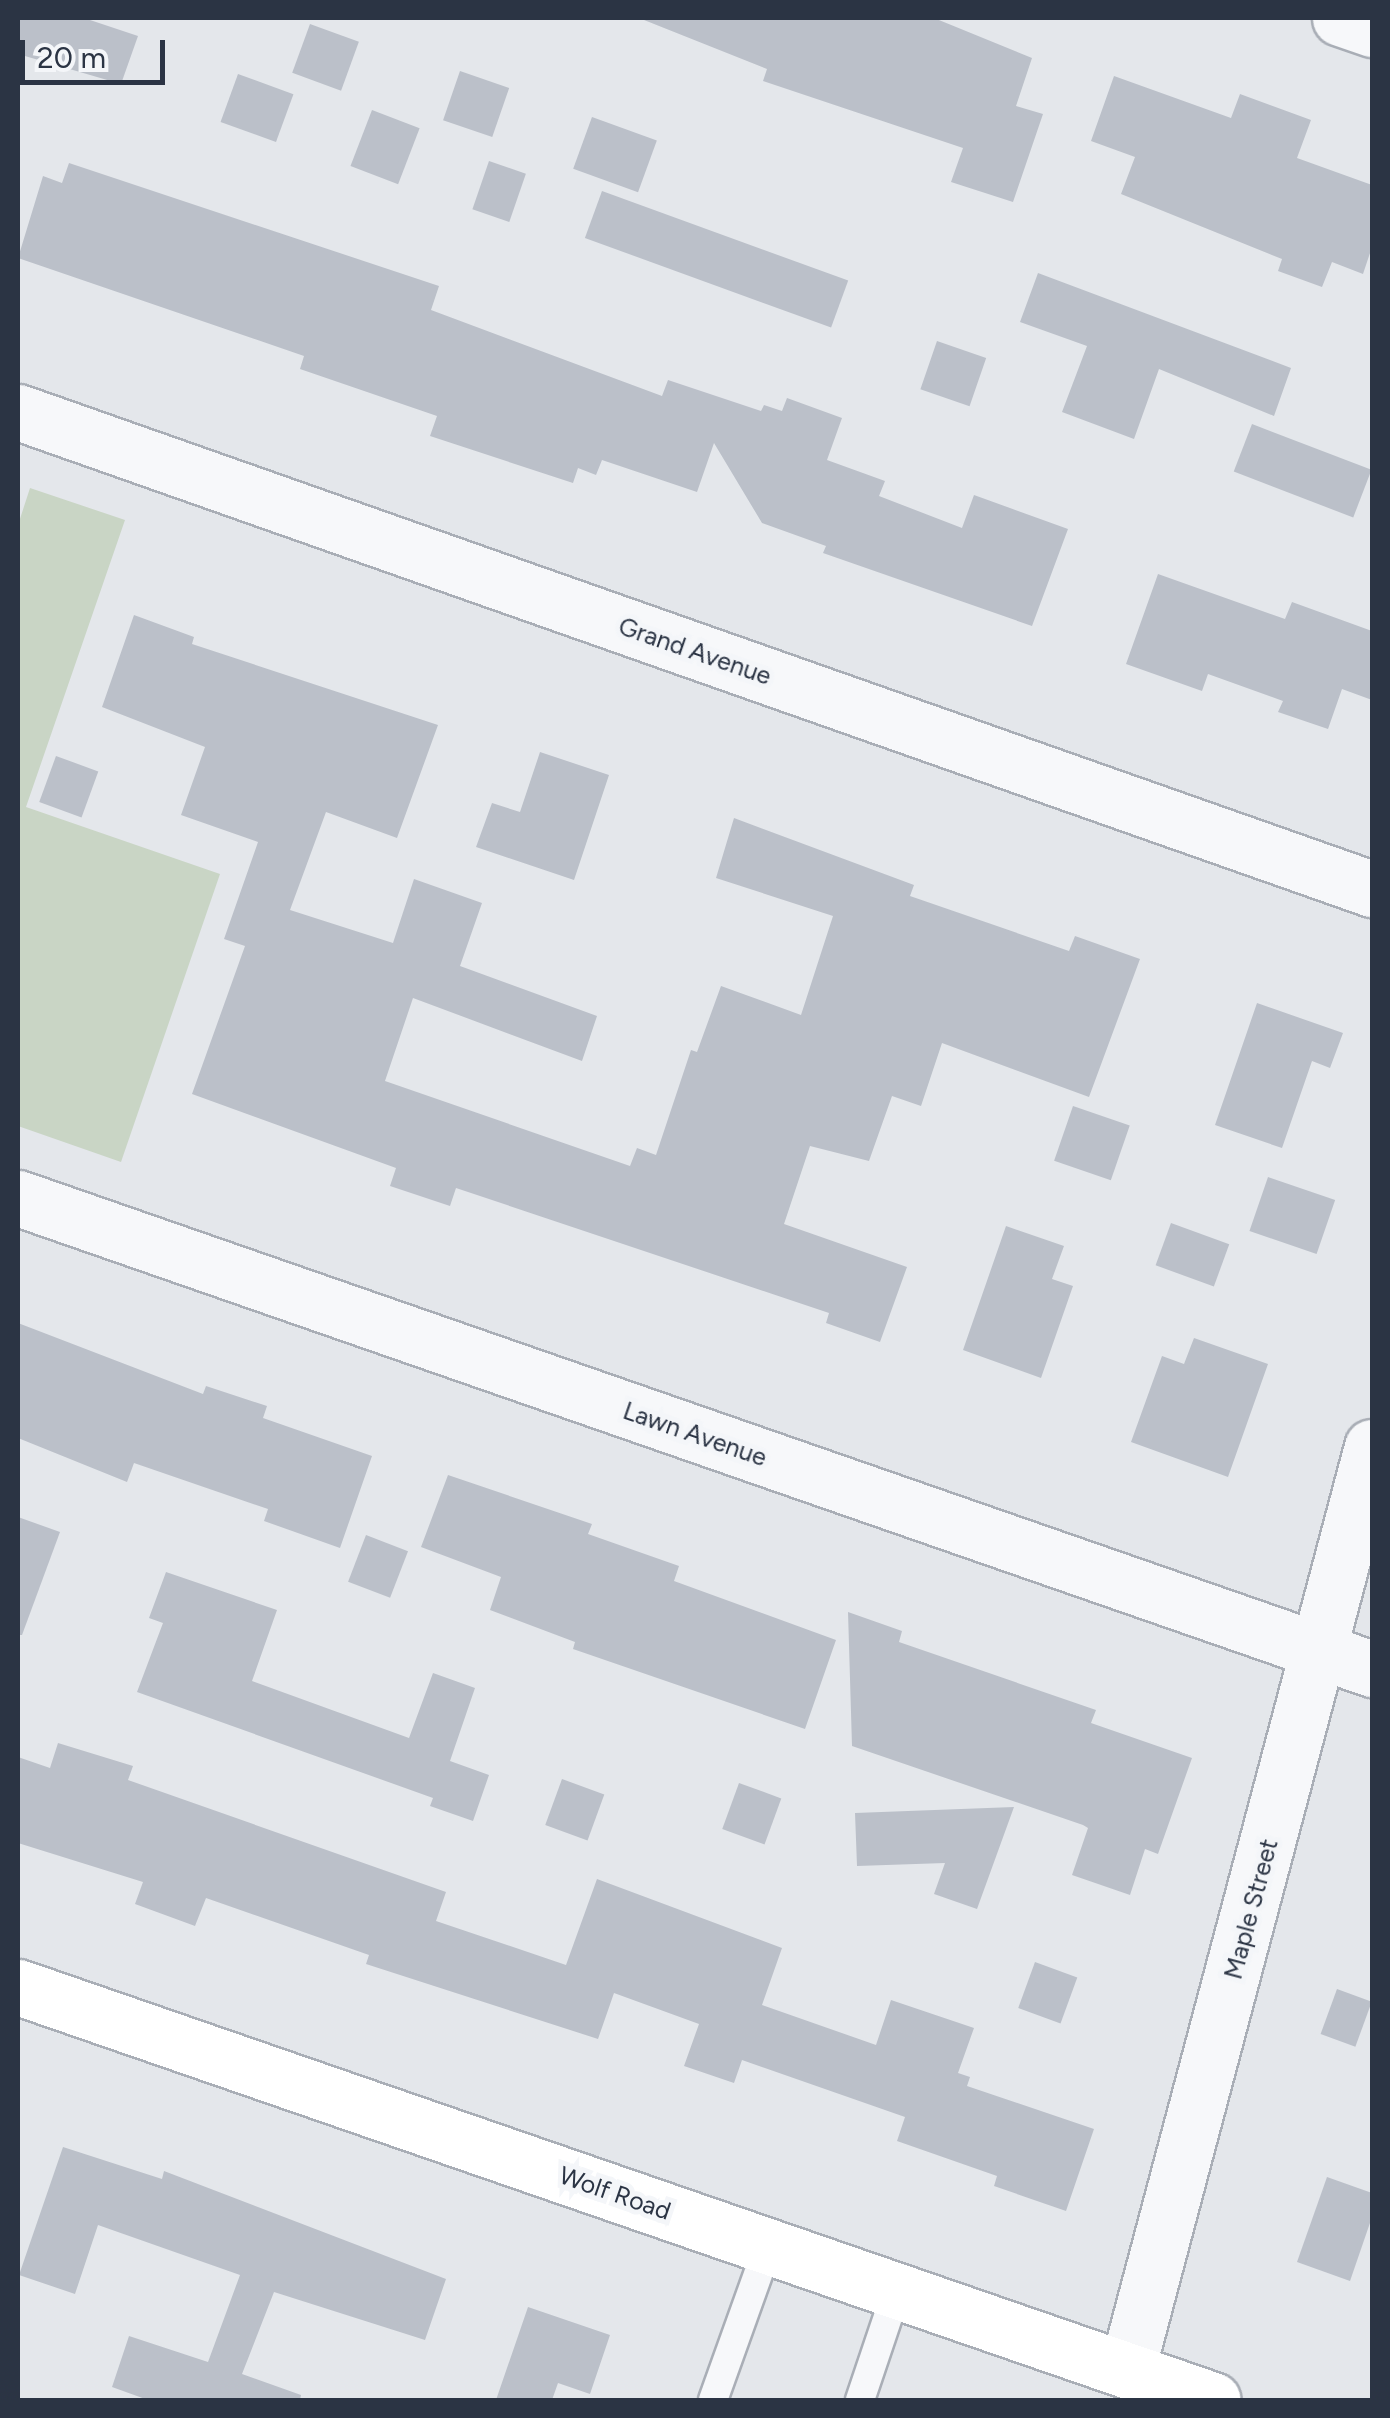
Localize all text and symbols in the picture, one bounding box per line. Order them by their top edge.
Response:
scale bar [25,20,170,82]
text: 20 m [37,39,106,76]
street label: Grand Avenue [615,611,775,691]
street label: Lawn Avenue [619,1395,771,1473]
street label: Maple Street [1218,1836,1284,1982]
street label: Wolf Road [555,2160,675,2226]

